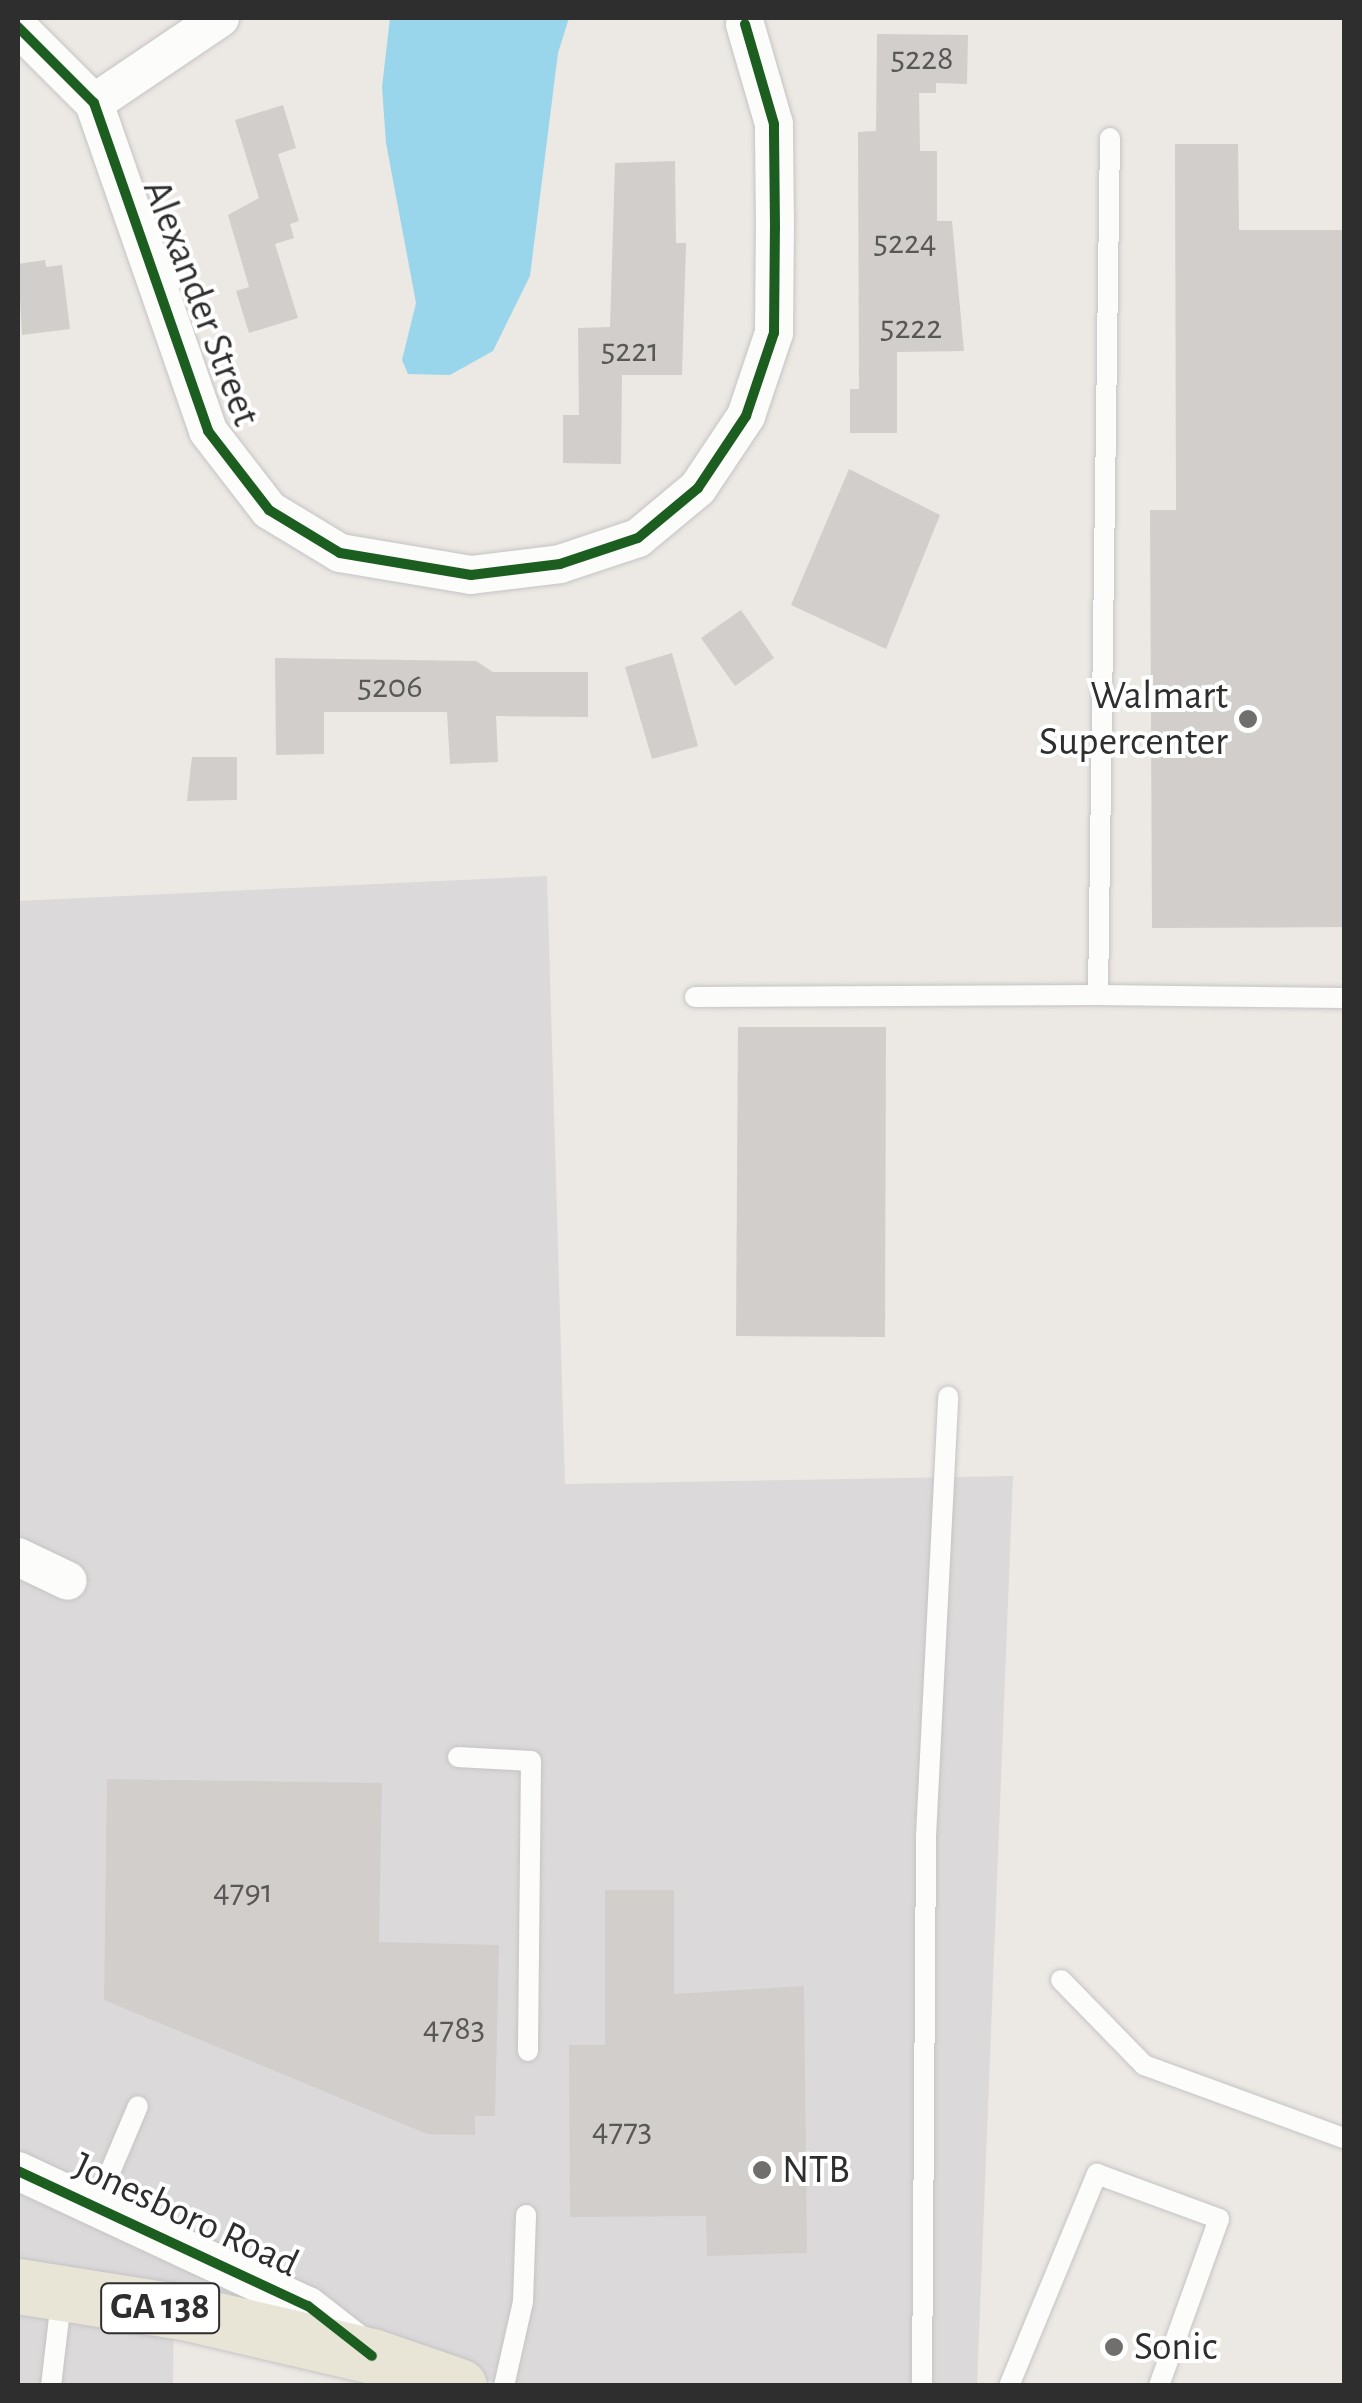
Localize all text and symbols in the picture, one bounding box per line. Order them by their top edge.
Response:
house number: 5228 [890,38,954,80]
street label: Alexander Street [132,173,270,433]
house number: 5224 [873,222,937,264]
house number: 5222 [880,307,942,349]
house number: 5221 [601,330,659,372]
house number: 5206 [357,666,423,708]
place label: Walmart Supercenter [1039,672,1228,766]
marker: Walmart Supercenter [1237,708,1259,730]
house number: 4791 [213,1871,273,1913]
house number: 4783 [423,2008,485,2050]
house number: 4773 [592,2110,652,2152]
street label: Jonesboro Road [66,2142,306,2288]
place label: NTB [782,2146,850,2194]
marker: NTB [751,2159,773,2181]
road number: GA 138 [100,2275,220,2341]
place label: Sonic [1134,2323,1217,2371]
marker: Sonic [1103,2336,1125,2358]

